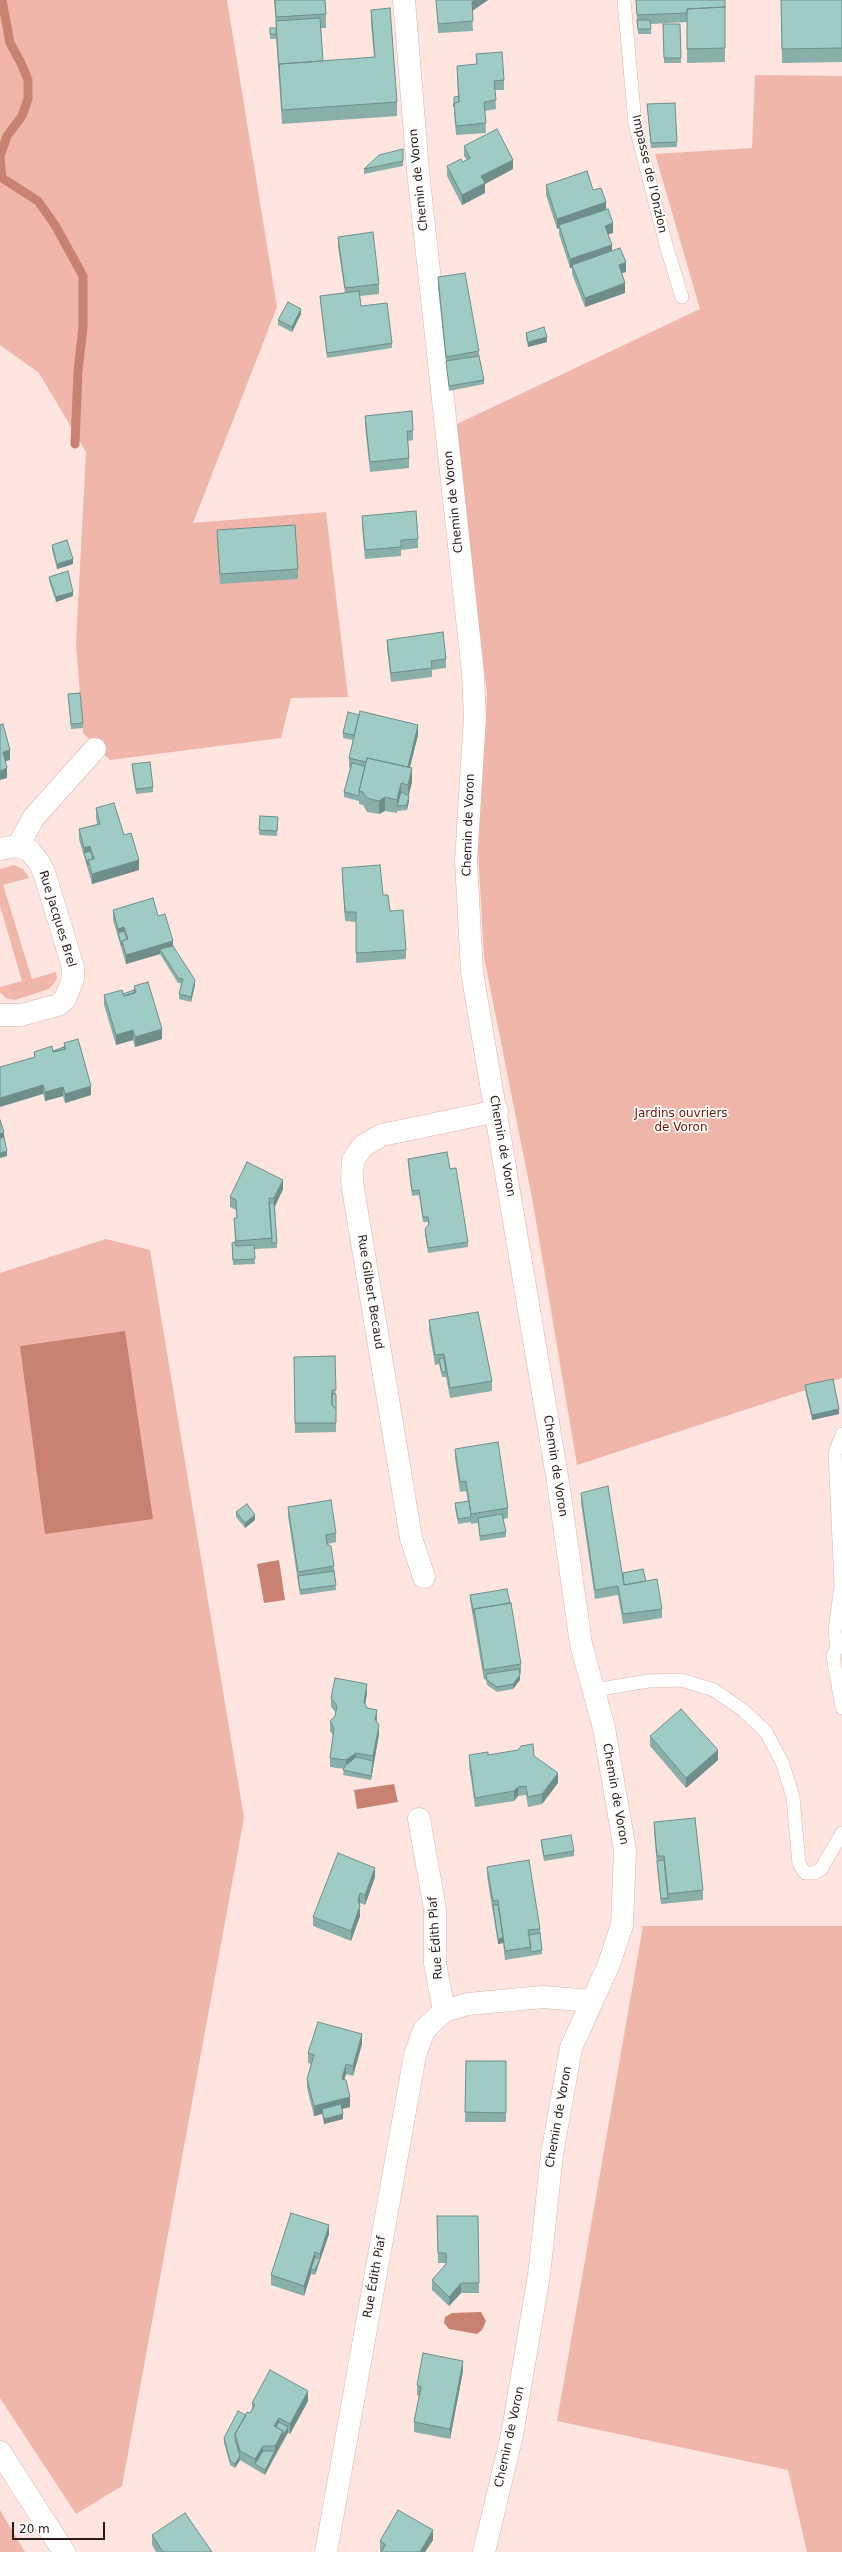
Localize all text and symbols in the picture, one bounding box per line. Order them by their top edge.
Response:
street label: Impasse de l'Onzion [628,113,670,235]
street label: Chemin de Voron [406,128,432,232]
street label: Chemin de Voron [441,450,467,554]
street label: Chemin de Voron [460,773,478,877]
street label: Rue Jacques Brel [35,869,79,969]
street label: Chemin de Voron [486,1094,518,1198]
park label: Jardins ouvriers de Voron [634,1107,728,1135]
street label: Rue Gilbert Becaud [354,1234,386,1350]
street label: Chemin de Voron [540,1414,570,1518]
street label: Chemin de Voron [599,1742,631,1846]
street label: Rue Édith Piaf [426,1896,446,1980]
street label: Chemin de Voron [543,2065,575,2169]
street label: Rue Édith Piaf [361,2235,389,2319]
street label: Chemin de Voron [492,2385,528,2489]
scale bar [14,2514,107,2540]
text: 20 m [19,2522,50,2536]

